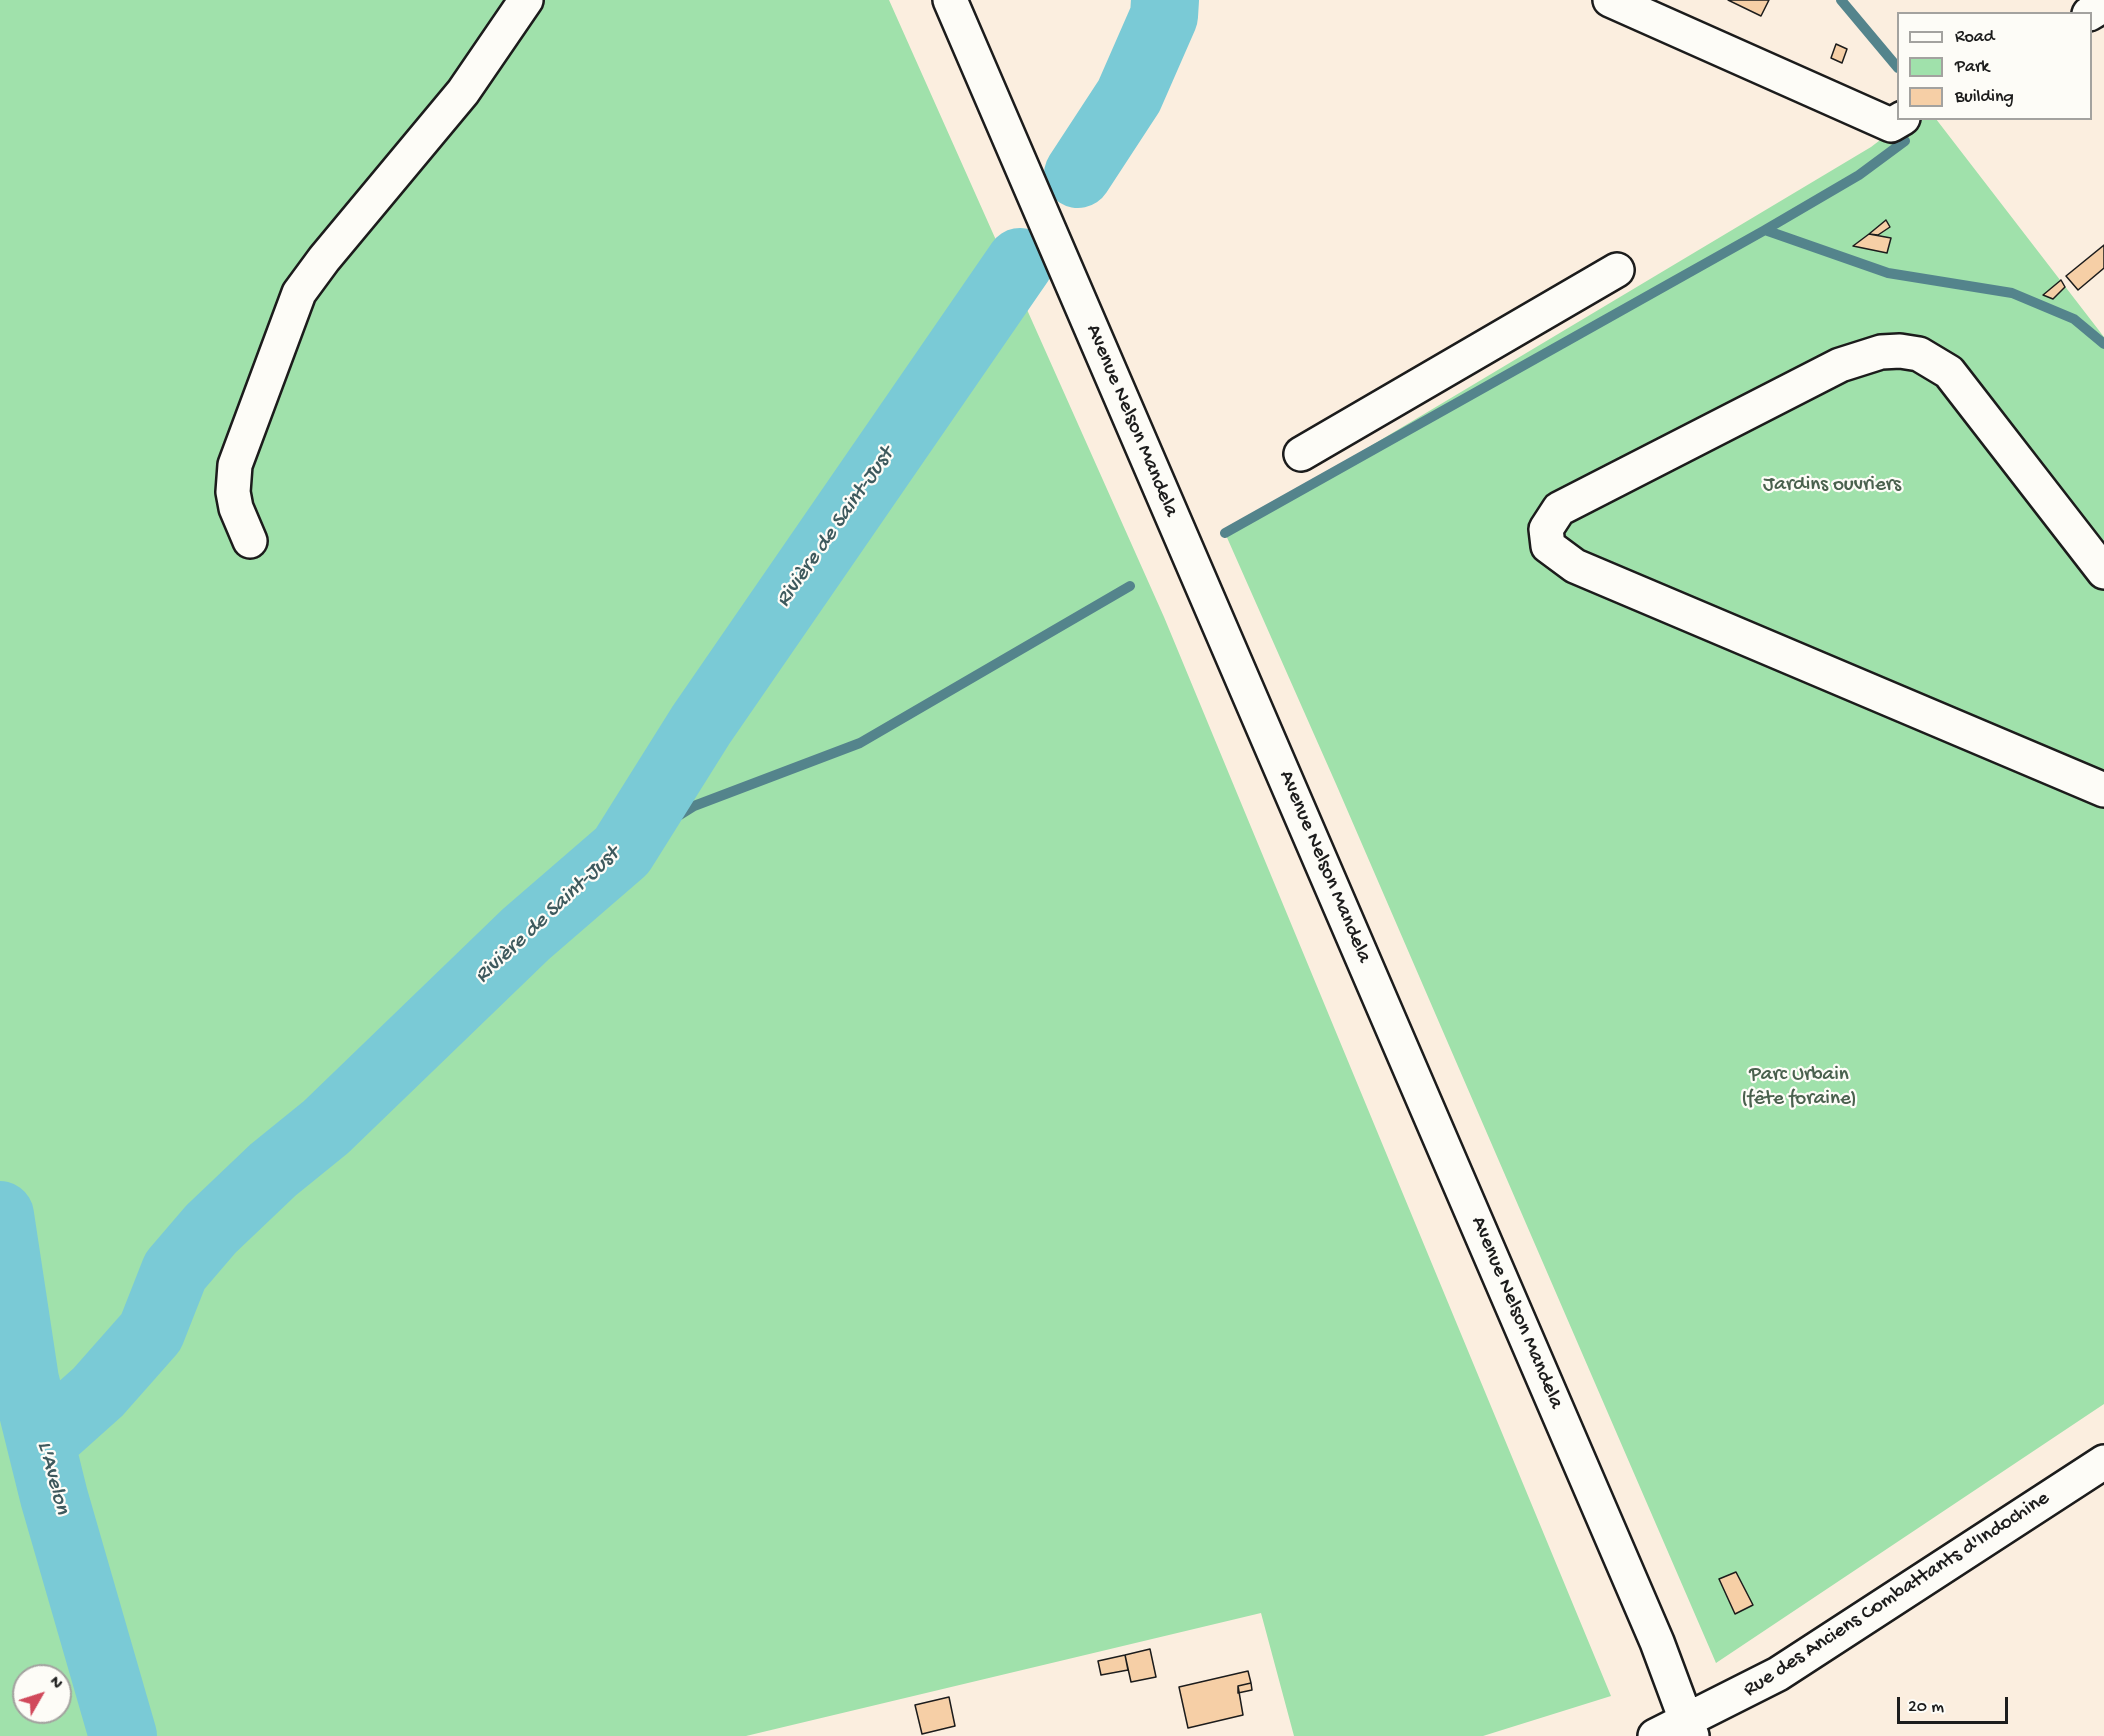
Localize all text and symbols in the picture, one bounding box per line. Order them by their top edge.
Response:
legend [1897,12,2092,120]
text: Road [1955,27,1994,48]
text: Park [1955,57,1989,78]
text: Building [1955,87,2014,108]
street label: Avenue Nelson Mandela [1079,321,1183,521]
water label: Rivière de Saint-Just [771,443,901,613]
park label: Jardins ouvriers [1763,473,1901,499]
street label: Avenue Nelson Mandela [1272,767,1376,967]
water label: Rivière de Saint-Just [470,842,626,990]
park label: Parc Urbain (fête foraine) [1741,1063,1857,1113]
street label: Avenue Nelson Mandela [1464,1213,1568,1413]
water label: L'Avelon [30,1439,74,1517]
street label: Rue des Anciens Combattants d'Indochine [1739,1486,2055,1704]
north arrow [12,1664,72,1724]
text: N [44,1674,65,1694]
scale bar [1900,1685,2011,1723]
text: 20 m [1908,1697,1944,1718]

